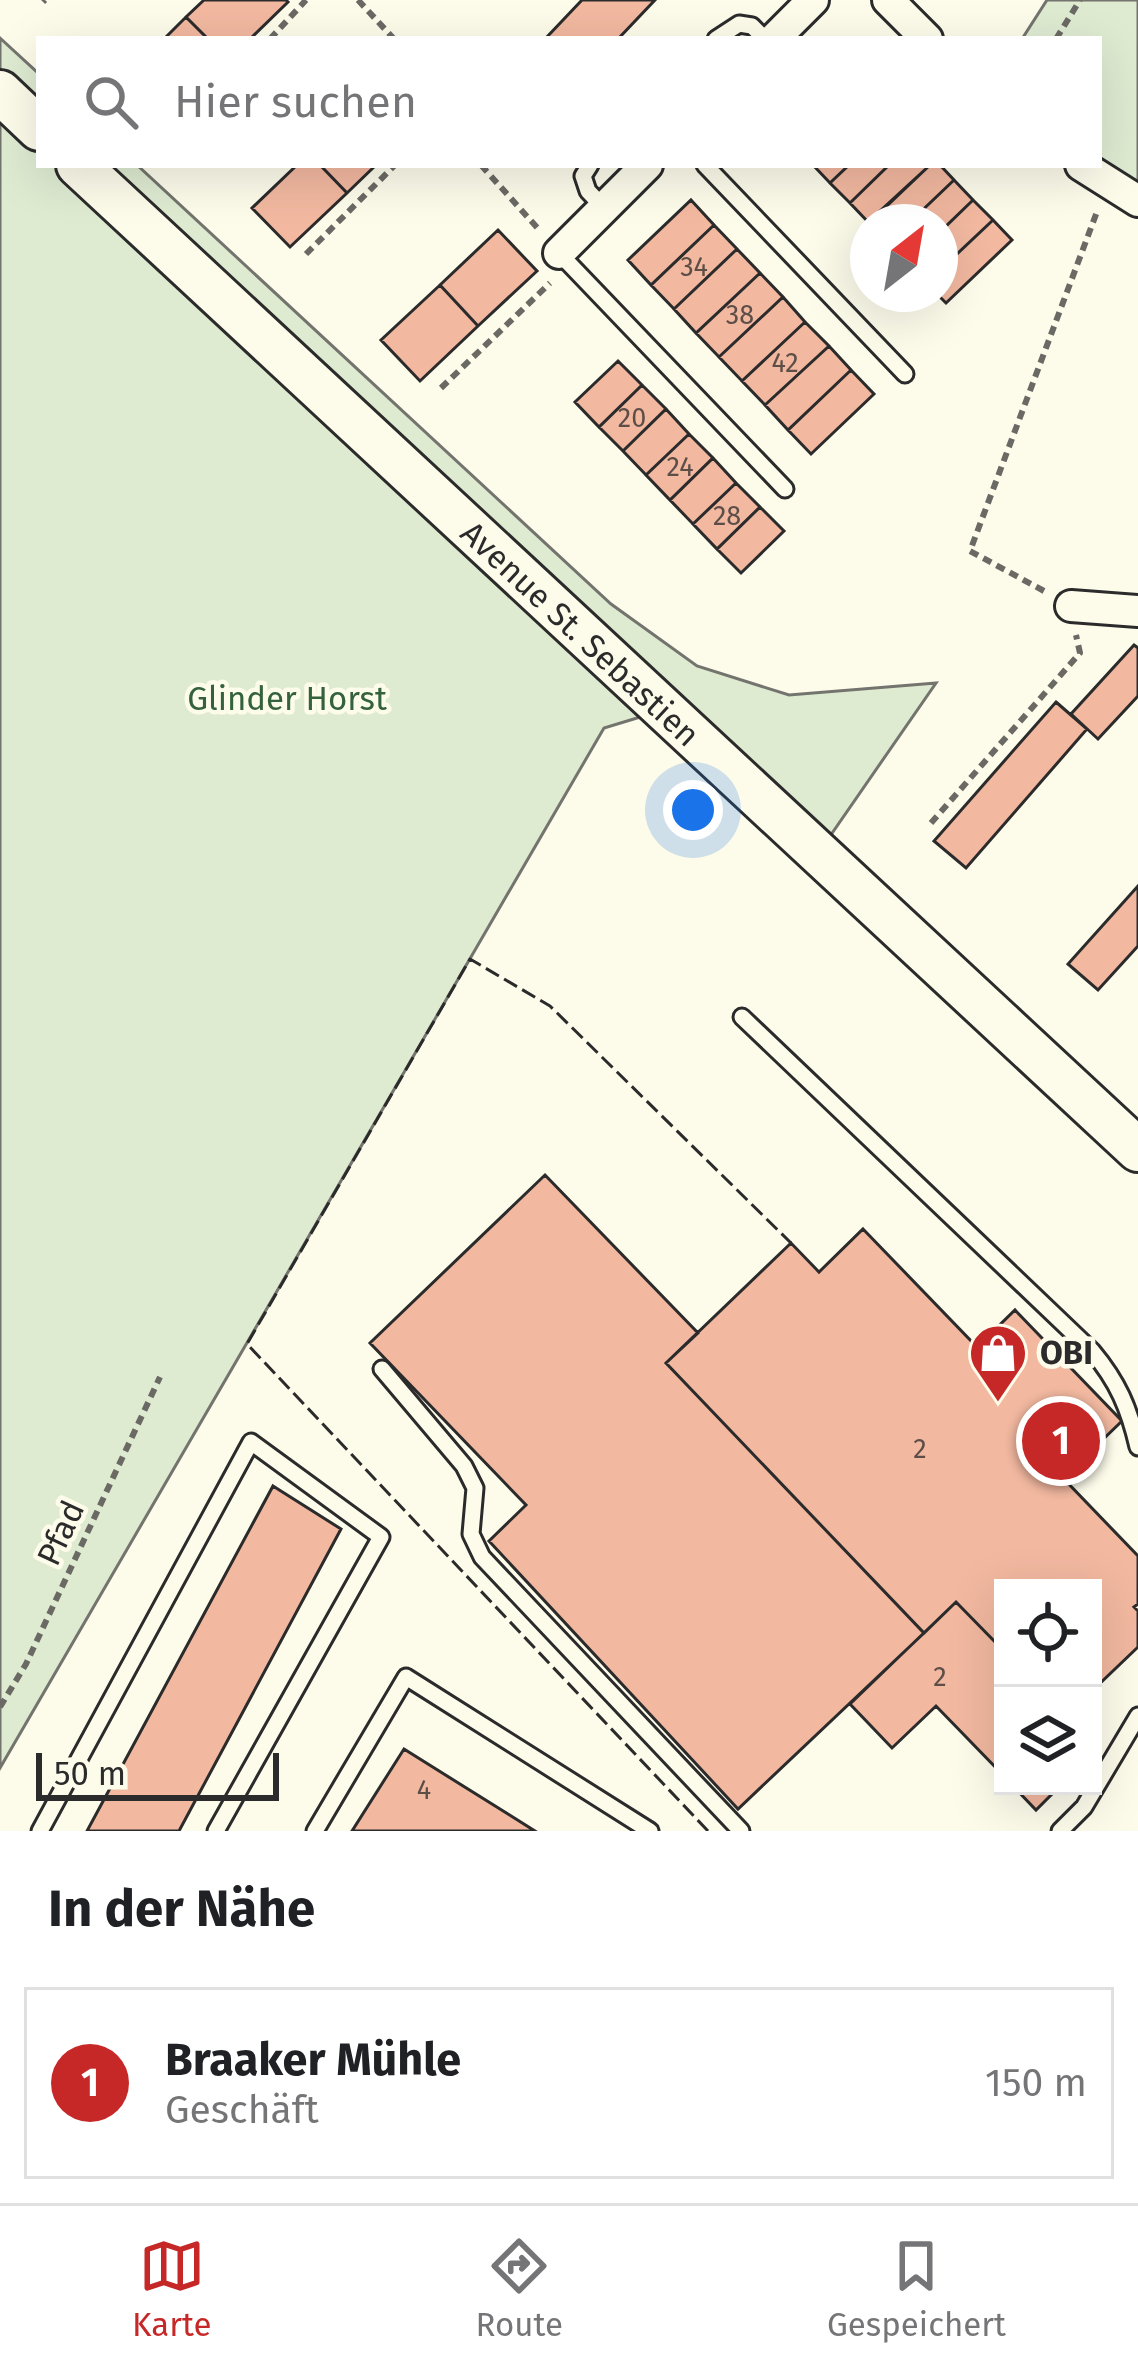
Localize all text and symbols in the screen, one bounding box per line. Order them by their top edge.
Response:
search box [36,36,1102,168]
icon: search [78,69,144,135]
text: Hier suchen [174,75,417,129]
north arrow [850,204,958,312]
house number: 34 [680,251,708,283]
house number: 38 [726,299,754,331]
house number: 42 [771,347,799,379]
house number: 20 [618,402,646,434]
house number: 24 [667,451,694,483]
house number: 28 [713,500,741,532]
street label: Avenue St. Sebastien [452,513,708,755]
park label: Glinder Horst [187,679,387,719]
your location [663,780,723,840]
shop icon: OBI [967,1322,1029,1404]
place label: OBI [1040,1333,1093,1373]
pin: 1 [1022,1396,1100,1486]
house number: 2 [913,1433,927,1465]
street label: Pfad [29,1494,93,1572]
map controls [994,1579,1102,1795]
button: locate [994,1579,1102,1687]
house number: 2 [933,1661,947,1693]
button: layers [994,1687,1102,1795]
scale bar [36,1747,279,1800]
text: 50 m [54,1754,126,1794]
house number: 4 [417,1774,431,1806]
text: In der Nähe [48,1878,315,1940]
text: Braaker Mühle [165,2033,461,2087]
text: 1 [81,2060,99,2106]
text: 150 m [985,2060,1087,2106]
text: Geschäft [165,2087,319,2133]
tab: Karte [132,2233,211,2345]
tab: Route [476,2233,563,2345]
tab: Gespeichert [827,2233,1006,2345]

